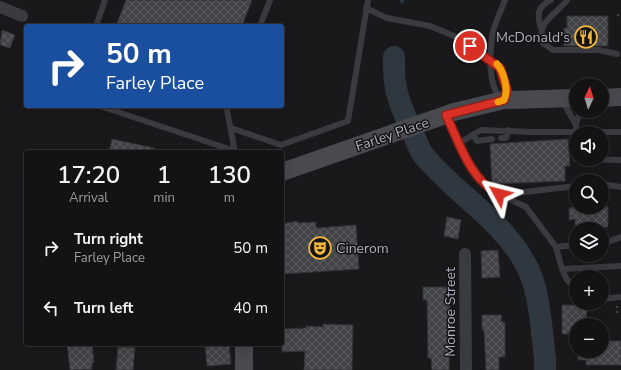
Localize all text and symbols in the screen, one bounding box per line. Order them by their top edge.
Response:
restaurant icon: McDonald's [573,24,599,50]
place label: McDonald's [496,28,570,47]
pin [453,29,487,63]
text: 50 m [106,35,172,73]
icon: arrive [459,35,481,57]
icon: right [40,40,92,92]
text: Farley Place [106,71,204,95]
north arrow [569,78,609,118]
map controls [569,78,609,358]
street label: Farley Place [353,113,431,156]
button: sound [569,126,609,166]
text: 17:20 [57,159,120,191]
text: 1 [157,159,171,191]
text: 130 [208,159,251,191]
position arrow [478,173,520,215]
button: search [569,174,609,214]
text: Arrival [69,189,108,207]
text: min [153,189,175,207]
text: m [224,189,235,207]
button: layers [569,222,609,262]
text: Turn right [74,229,143,249]
theatre icon: Cinerom [307,235,333,261]
icon: right [40,237,62,259]
text: 50 m [233,238,268,258]
place label: Cinerom [336,239,389,258]
text: Farley Place [74,249,145,267]
street label: Monroe Street [441,267,460,357]
button: + [569,270,609,310]
icon: left [40,297,62,319]
text: Turn left [74,298,133,318]
text: 40 m [233,298,268,318]
button: − [569,318,609,358]

